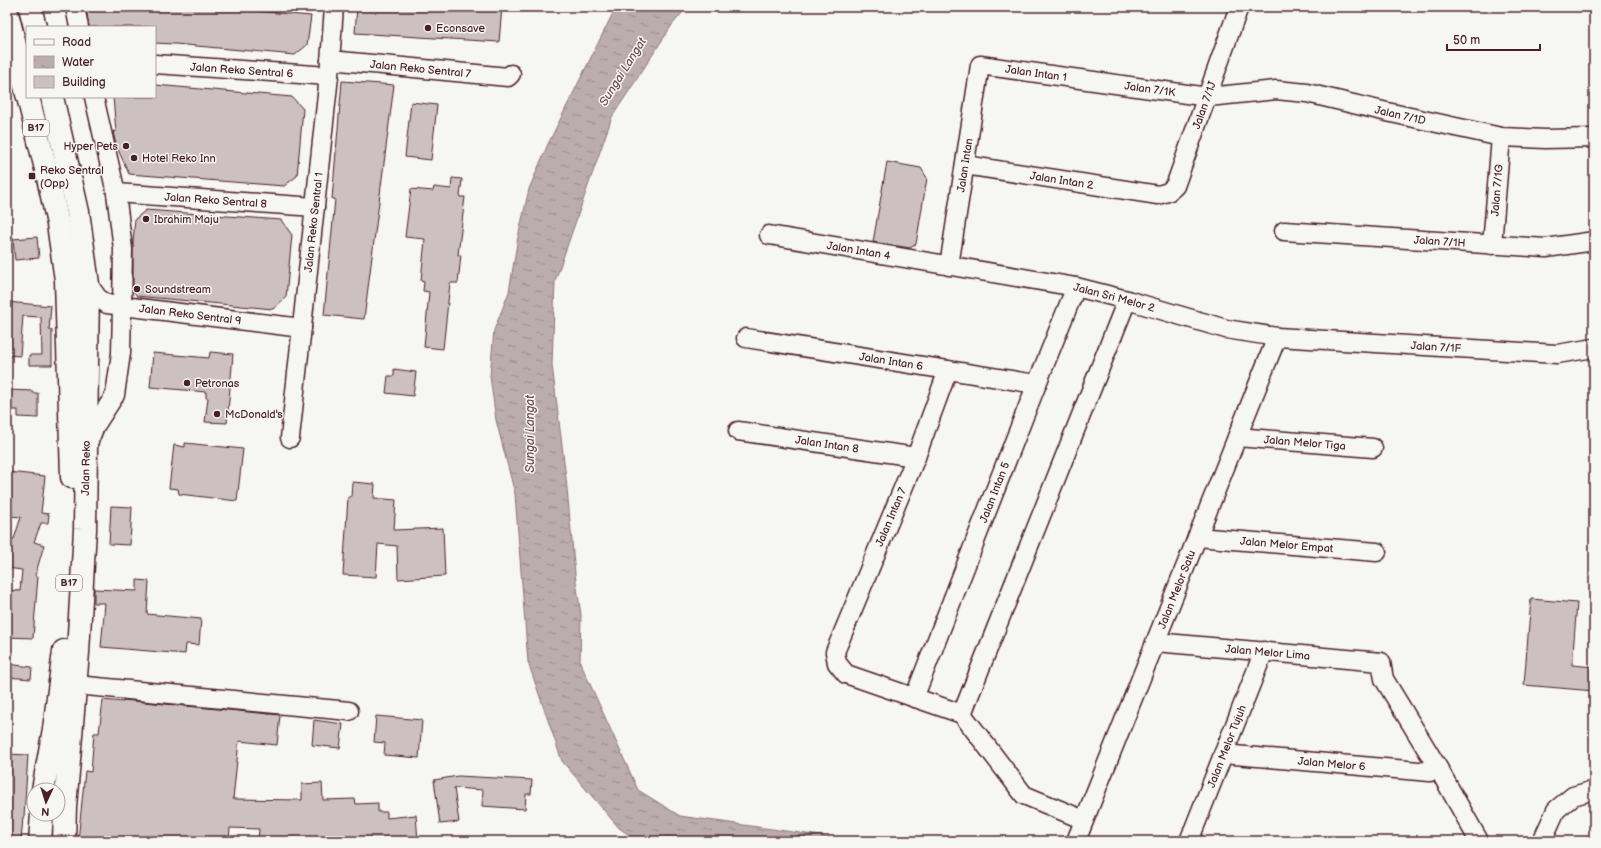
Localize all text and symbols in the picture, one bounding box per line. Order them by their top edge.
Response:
place label: Econsave [436,22,485,35]
marker: Econsave [423,23,433,33]
legend [26,26,156,98]
scale bar [1447,26,1540,52]
text: 50 m [1453,33,1480,48]
text: Road [62,35,91,50]
water label: Sungai Langat [596,35,650,109]
text: Water [62,55,94,70]
street label: Jalan Reko Sentral 7 [369,57,472,80]
street label: Jalan Reko Sentral 6 [190,60,294,80]
street label: Jalan Intan 1 [1004,62,1068,84]
text: Building [62,75,106,90]
street label: Jalan 7/1K [1124,79,1177,99]
street label: Jalan 7/1J [1189,79,1218,131]
street label: Jalan 7/1D [1373,103,1427,127]
road number: B17 [23,120,49,136]
street label: Jalan Intan [954,137,975,193]
place label: Hyper Pets [63,140,119,153]
marker: Hyper Pets [121,141,131,151]
place label: Hotel Reko Inn [142,152,216,165]
marker: Hotel Reko Inn [129,153,139,163]
place label: Reko Sentral (Opp) [40,164,104,190]
street label: Jalan 7/1G [1488,164,1505,217]
street label: Jalan Intan 2 [1029,169,1095,191]
marker: Reko Sentral (Opp) [27,171,37,181]
street label: Jalan Reko Sentral 1 [301,172,325,273]
street label: Jalan Reko Sentral 8 [164,190,267,210]
place label: Ibrahim Maju [154,213,219,226]
marker: Ibrahim Maju [141,214,151,224]
street label: Jalan 7/1H [1413,233,1466,249]
street label: Jalan Intan 4 [826,238,892,262]
street label: Jalan Sri Melor 2 [1072,280,1157,314]
place label: Soundstream [145,283,211,296]
marker: Soundstream [132,284,142,294]
street label: Jalan Reko Sentral 9 [139,302,242,327]
street label: Jalan 7/1F [1410,339,1462,355]
street label: Jalan Intan 6 [858,350,924,373]
place label: Petronas [195,377,240,390]
marker: Petronas [182,378,192,388]
water label: Sungai Langat [523,395,538,473]
place label: McDonald's [225,408,283,421]
marker: McDonald's [212,409,222,419]
street label: Jalan Intan 8 [794,433,860,455]
street label: Jalan Melor Tiga [1263,433,1346,452]
street label: Jalan Reko [79,440,93,496]
street label: Jalan Intan 5 [977,460,1012,524]
street label: Jalan Intan 7 [873,485,909,548]
street label: Jalan Melor Empat [1240,534,1334,555]
street label: Jalan Melor Satu [1155,548,1198,630]
road number: B17 [56,575,82,591]
street label: Jalan Melor Lima [1224,642,1311,662]
street label: Jalan Melor Tujuh [1204,703,1249,789]
street label: Jalan Melor 6 [1297,754,1366,773]
north arrow [26,782,66,822]
text: N [41,805,50,818]

